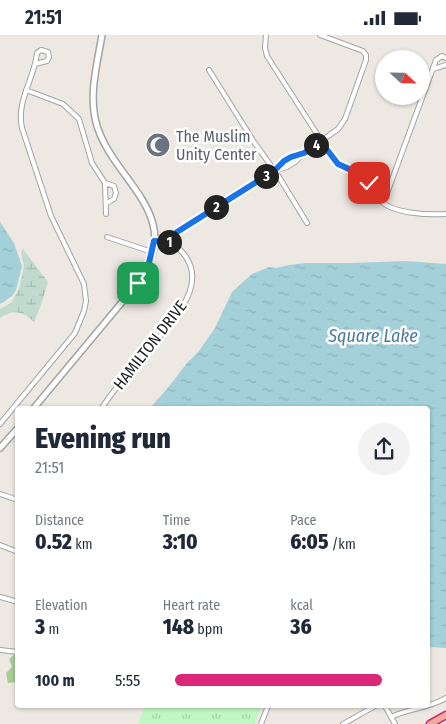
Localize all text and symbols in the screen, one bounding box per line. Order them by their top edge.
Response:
text: 21:51 [25,6,62,29]
north arrow [375,50,430,105]
map controls [375,50,430,105]
place label: The Muslim Unity Center [176,127,257,164]
mosque icon: The Muslim Unity Center [145,132,171,158]
pin: 4 [304,133,328,157]
text: 4 [313,137,320,154]
pin [348,162,390,204]
pin: 3 [254,163,278,189]
text: 3 [263,168,270,185]
icon: check [355,169,383,197]
pin: 2 [204,195,228,219]
text: 2 [213,199,220,216]
pin: 1 [156,229,182,255]
text: 1 [167,234,172,251]
pin [117,262,159,304]
icon: arrive [124,269,152,297]
street label: HAMILTON DRIVE [109,297,191,393]
water label: Square Lake [327,325,418,347]
text: Evening run [35,422,171,455]
button: share [358,423,410,475]
text: 21:51 [35,458,64,477]
text: Distance [35,512,84,529]
text: Time [163,512,190,529]
text: Pace [290,512,316,529]
text: 0.52 [35,529,72,555]
text: 3:10 [163,529,198,555]
text: 6:05 [290,529,329,555]
text: km [72,536,92,553]
text: /km [329,536,356,553]
text: Elevation [35,597,88,614]
text: Heart rate [163,597,220,614]
text: kcal [290,597,313,614]
text: 3 [35,614,45,640]
text: 148 [163,614,194,640]
text: 36 [290,614,312,640]
text: m [45,621,59,638]
text: bpm [194,621,223,638]
text: 100 m [35,671,75,690]
text: 5:55 [115,671,140,690]

